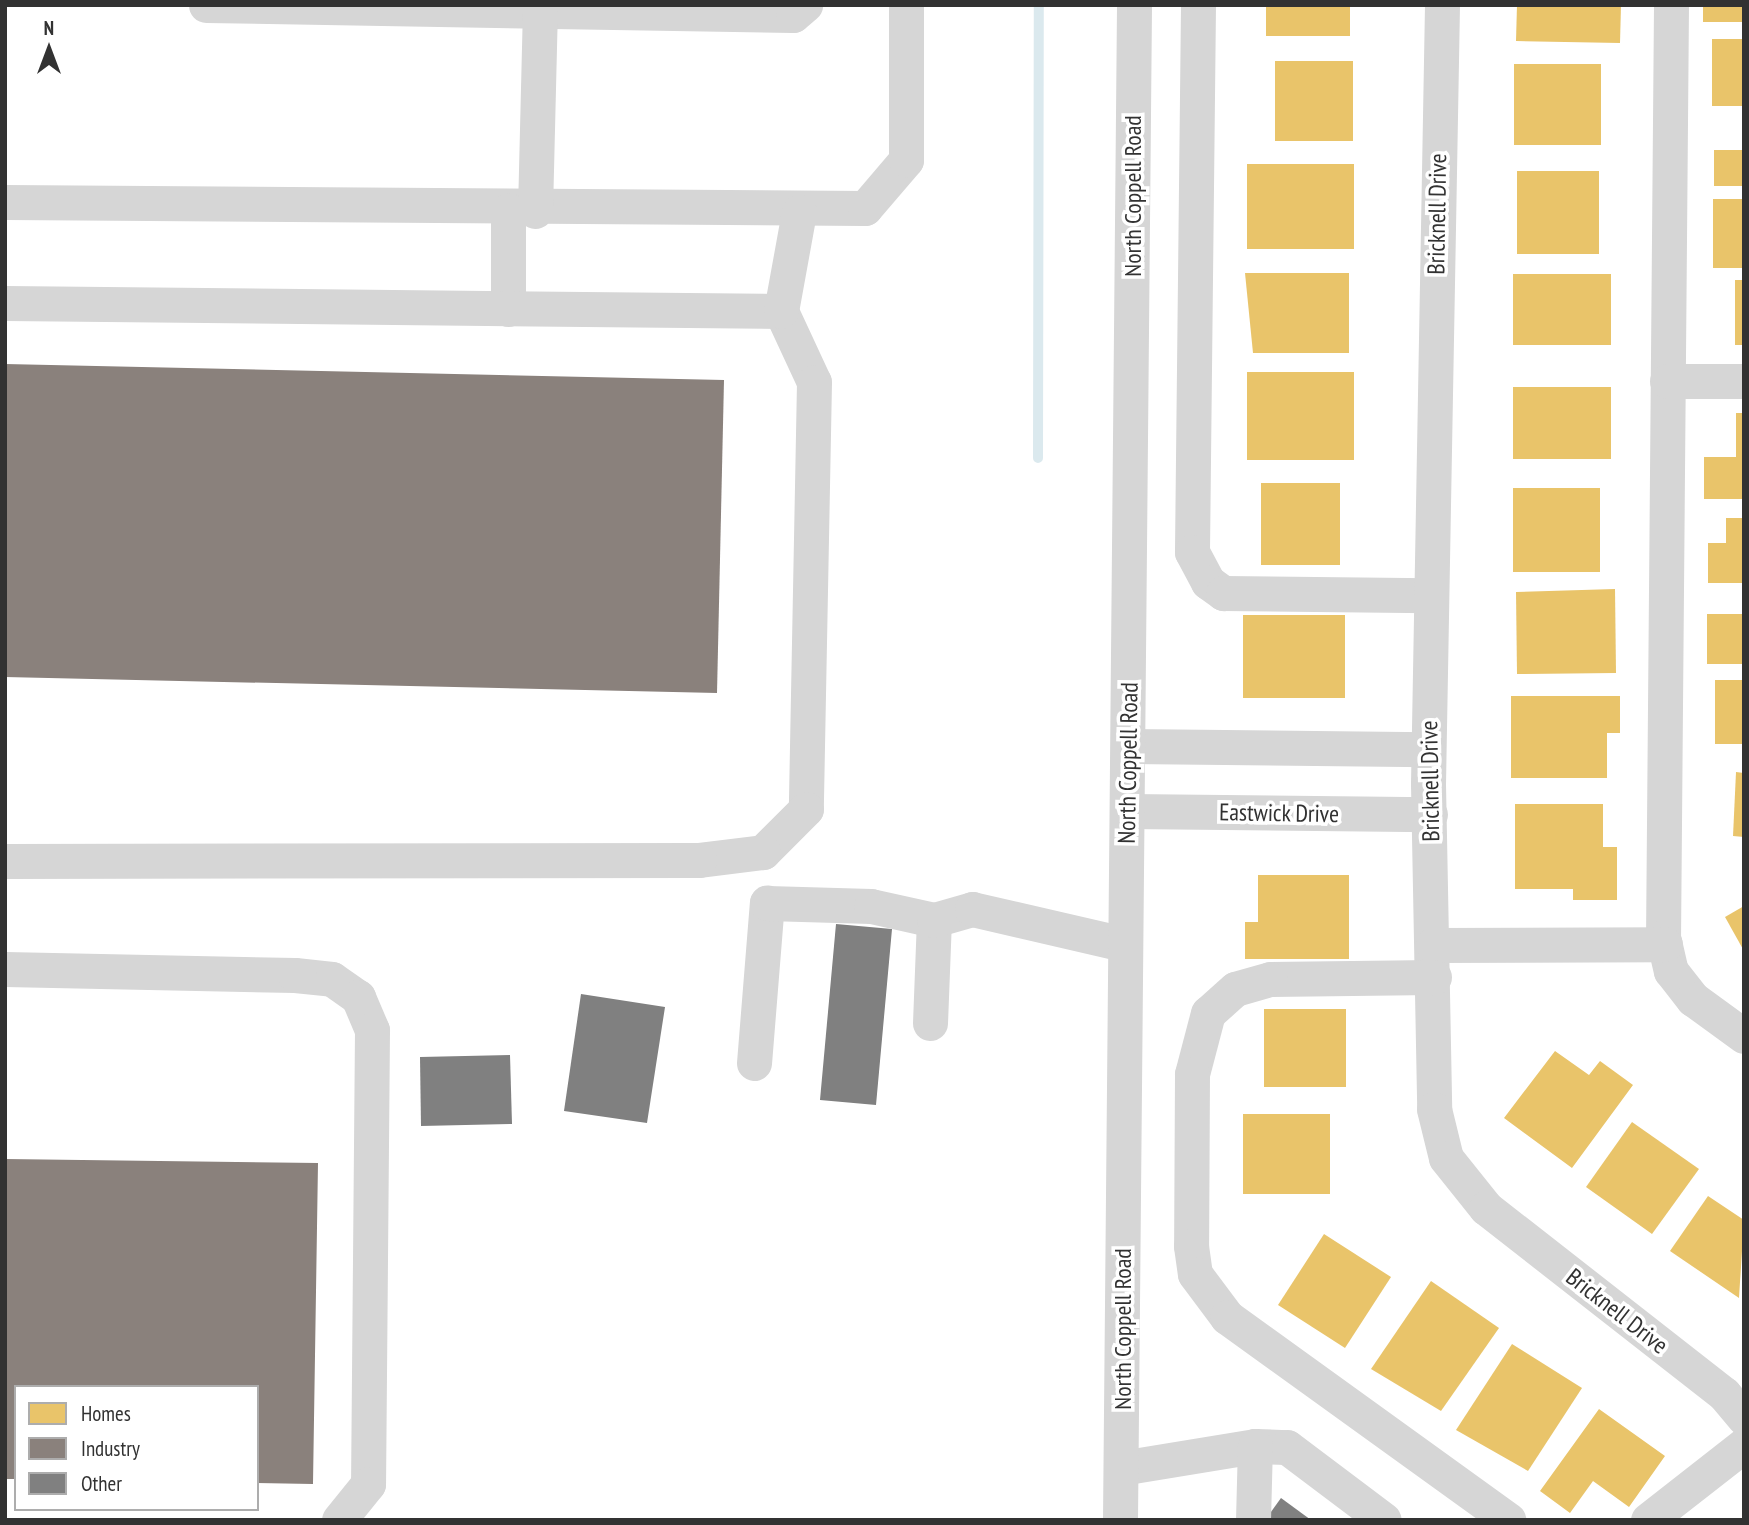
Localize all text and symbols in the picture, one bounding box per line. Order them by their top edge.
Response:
north arrow [14,14,84,84]
text: N [44,16,54,40]
street label: North Coppell Road [1119,115,1147,277]
street label: Bricknell Drive [1422,153,1452,275]
street label: North Coppell Road [1112,682,1144,844]
street label: Bricknell Drive [1415,720,1445,842]
street label: Eastwick Drive [1218,798,1340,828]
street label: North Coppell Road [1109,1248,1137,1410]
street label: Bricknell Drive [1560,1262,1674,1360]
legend [14,1385,259,1511]
text: Homes [81,1400,131,1427]
text: Industry [81,1435,140,1462]
text: Other [81,1470,122,1497]

